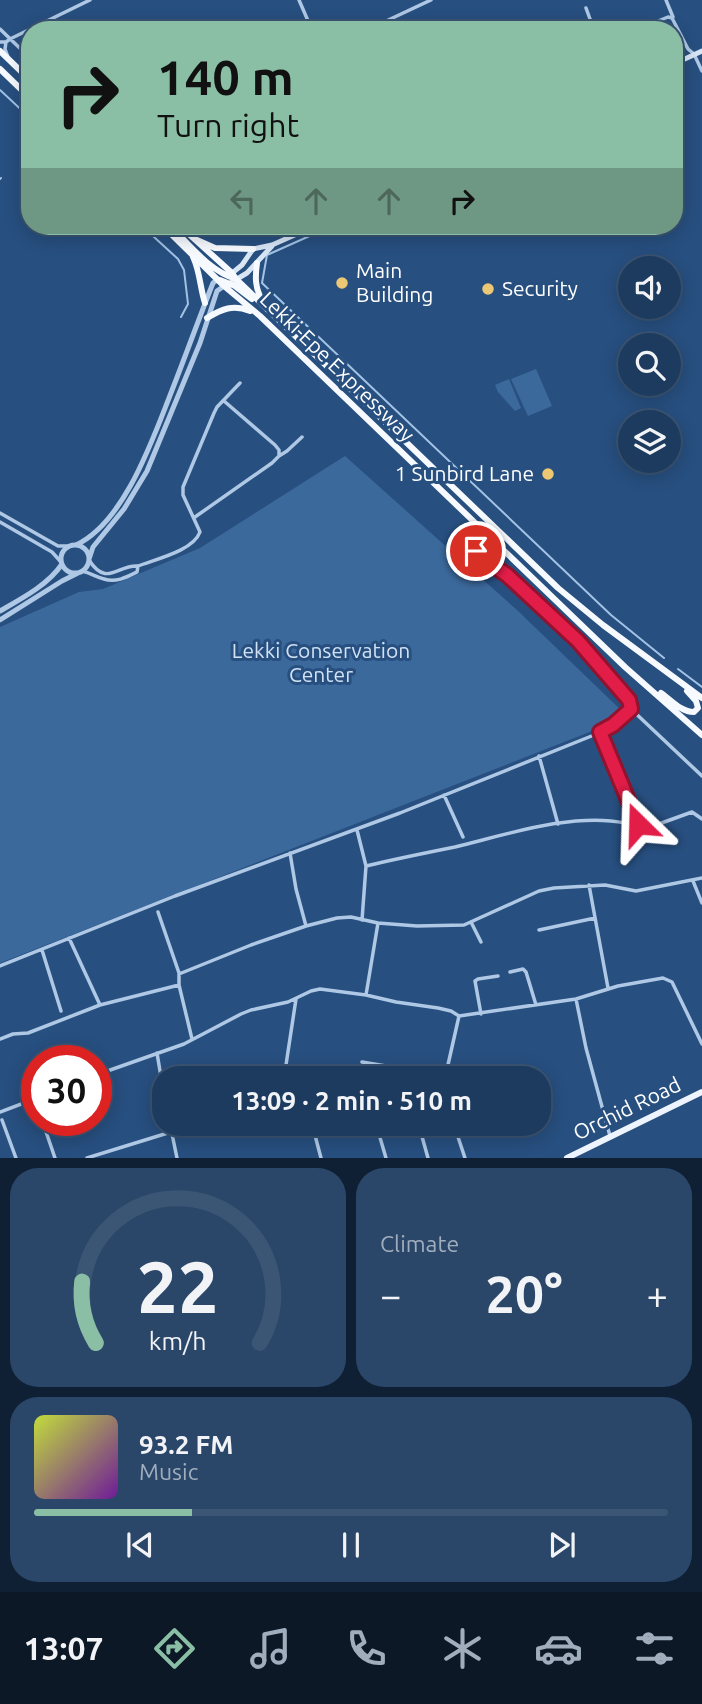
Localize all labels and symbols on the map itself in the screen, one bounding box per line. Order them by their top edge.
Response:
place label: Main Building [356,258,433,306]
marker: Main Building [334,275,350,291]
place label: Security [502,276,578,300]
marker: Security [480,281,496,297]
street label: Lekki-Epe Expressway [256,286,420,446]
place label: 1 Sunbird Lane [395,461,534,485]
marker: 1 Sunbird Lane [540,466,556,482]
pin [446,521,506,581]
park label: Lekki Conservation Center [232,638,410,686]
position arrow [601,787,675,861]
speed limit sign: 30 [21,1045,112,1136]
street label: Orchid Road [569,1072,684,1144]

